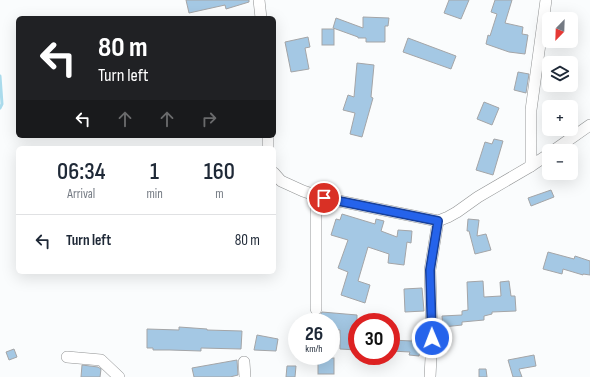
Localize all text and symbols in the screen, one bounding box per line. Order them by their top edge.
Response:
north arrow [542,12,578,48]
map controls [542,12,578,180]
text: 80 m [98,31,147,64]
icon: left [32,32,84,84]
button: layers [542,56,578,92]
text: Turn left [98,65,149,86]
button: + [542,100,578,136]
icon: left [72,108,94,130]
icon: ahead [114,108,136,130]
icon: ahead [156,108,178,130]
icon: right [198,108,220,130]
button: − [542,144,578,180]
text: 06:34 [57,157,105,186]
text: 1 [150,157,159,186]
text: 160 [204,157,235,186]
pin [307,181,341,215]
text: Arrival [67,186,95,202]
text: min [146,186,163,202]
text: m [215,186,224,202]
icon: arrive [313,187,335,209]
icon: left [32,230,54,252]
text: Turn left [66,231,111,250]
text: 80 m [235,231,260,250]
speed limit sign: 30 [348,313,400,365]
position arrow [411,317,453,359]
text: 26 [305,322,323,346]
text: km/h [305,343,323,355]

